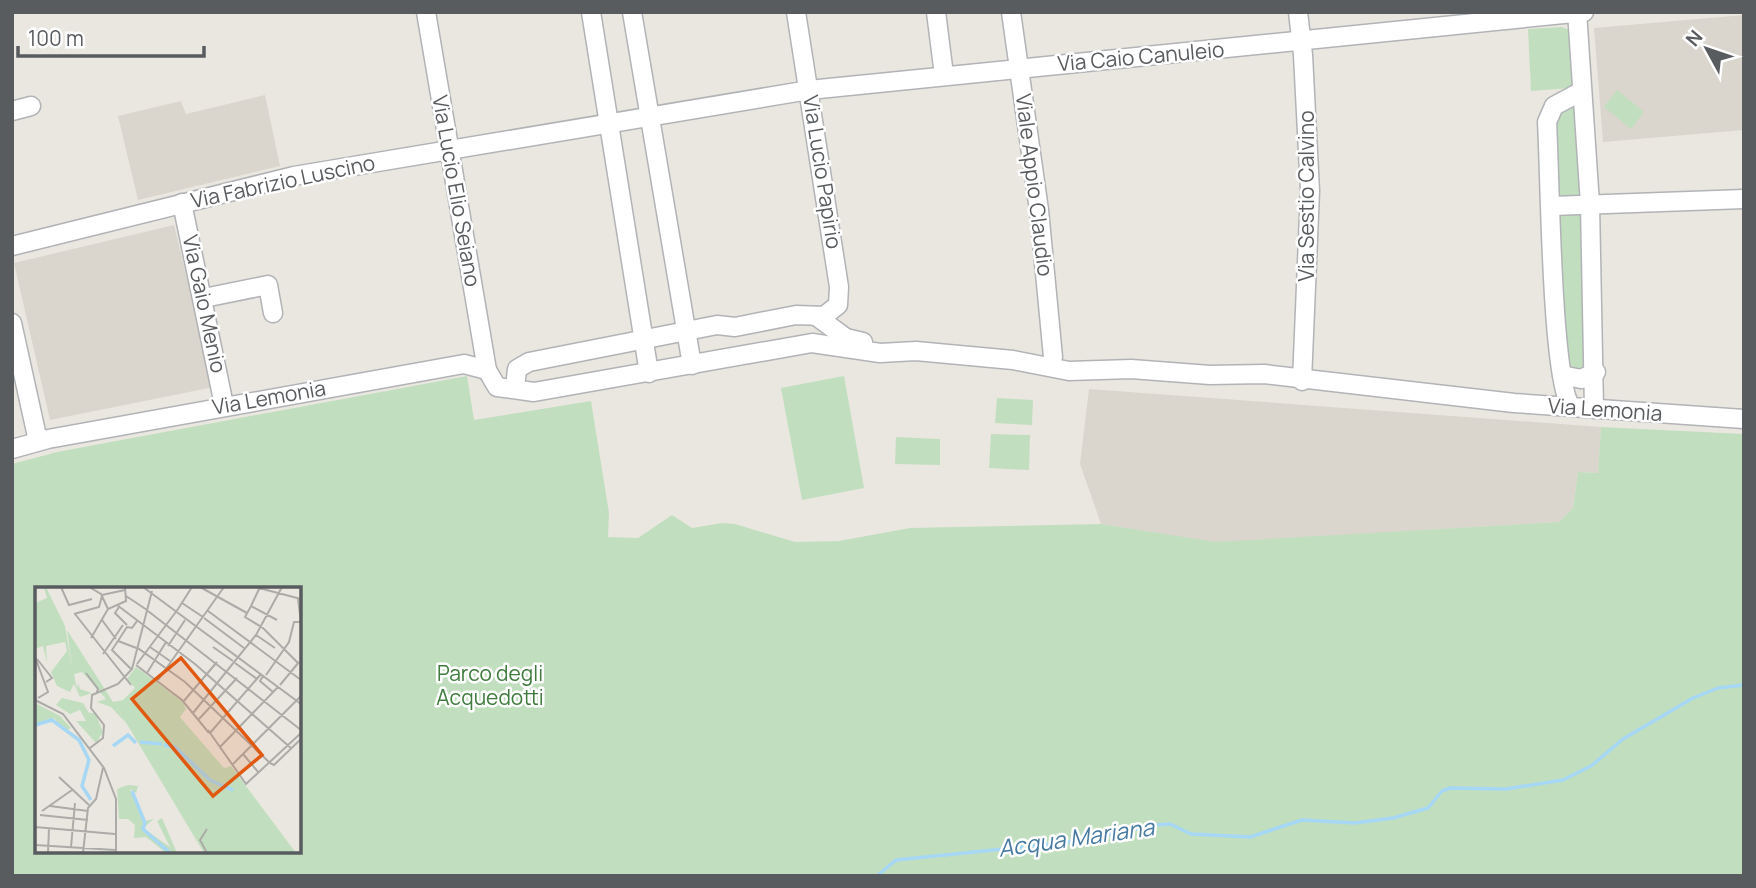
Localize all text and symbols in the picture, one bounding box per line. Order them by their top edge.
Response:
scale bar [18,14,203,58]
north arrow [1672,14,1742,84]
text: 100 m [28,24,84,52]
text: N [1680,24,1708,52]
street label: Via Caio Canuleio [1056,35,1226,77]
street label: Viale Appio Claudio [1010,92,1060,278]
street label: Via Lucio Elio Seiano [426,93,488,289]
street label: Via Lucio Papirio [797,93,849,251]
street label: Via Sestio Calvino [1292,110,1320,282]
street label: Via Fabrizio Luscino [188,148,377,214]
street label: Via Gaio Menio [177,232,233,375]
street label: Via Lemonia [210,373,328,421]
street label: Via Lemonia [1547,391,1663,427]
inset map [35,587,301,853]
park label: Parco degli Acquedotti [436,659,544,711]
water label: Acqua Mariana [996,810,1157,864]

